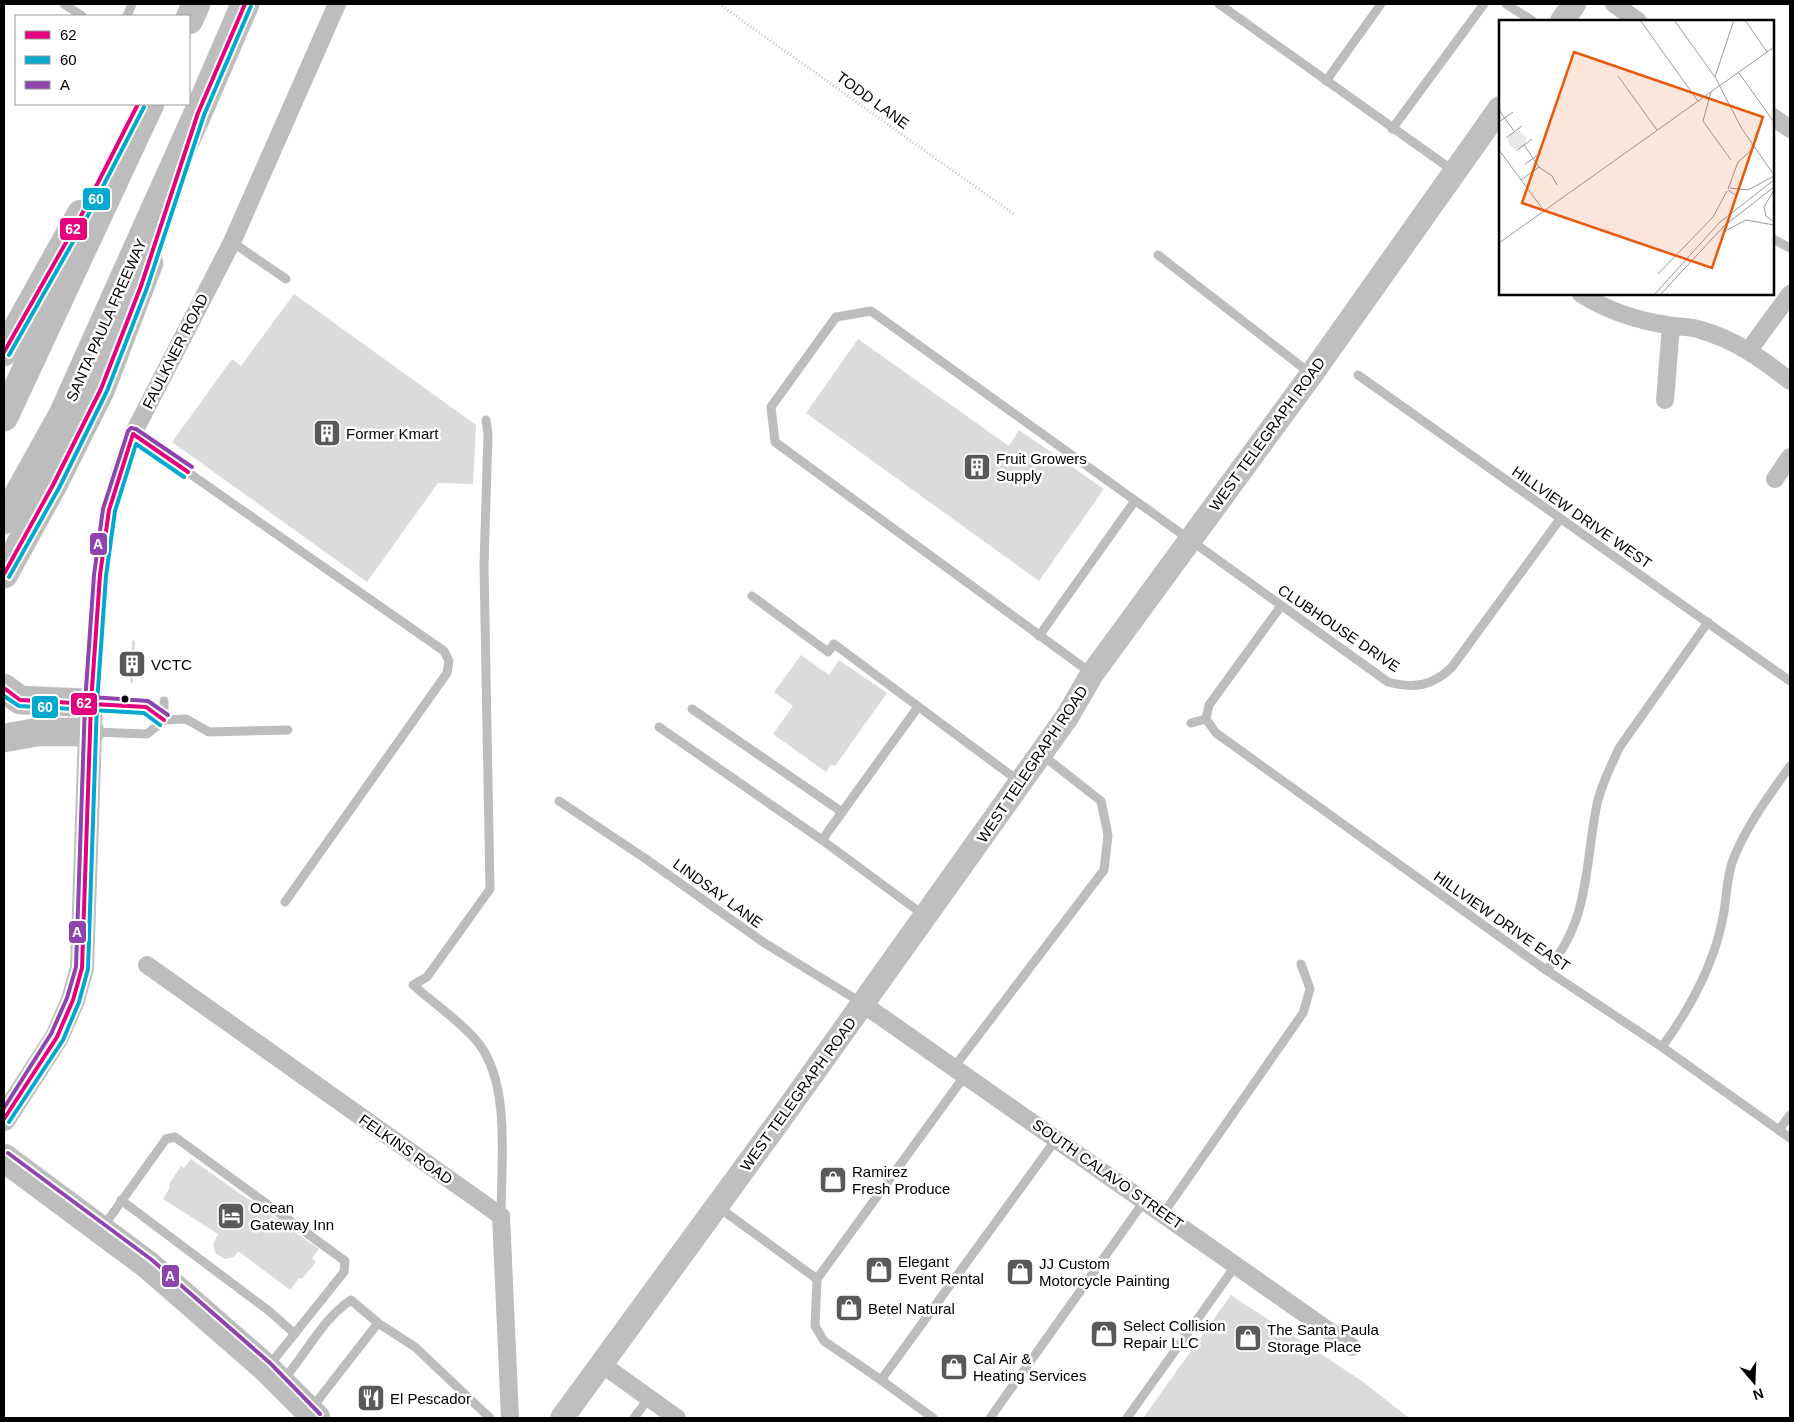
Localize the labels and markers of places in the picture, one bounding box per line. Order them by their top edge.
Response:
building icon: Former Kmart [312,418,342,448]
place label: Former Kmart [346,425,439,442]
place label: Fruit Growers Supply [996,450,1087,484]
building icon: Fruit Growers Supply [962,452,992,482]
building icon: VCTC [117,649,147,679]
place label: VCTC [151,656,192,673]
unlabelled marker [120,694,130,704]
place label: Ramirez Fresh Produce [852,1163,950,1197]
shop icon: Ramirez Fresh Produce [818,1165,848,1195]
place label: Ocean Gateway Inn [250,1199,334,1233]
hotel icon: Ocean Gateway Inn [216,1201,246,1231]
place label: Elegant Event Rental [898,1253,984,1287]
shop icon: Elegant Event Rental [864,1255,894,1285]
place label: JJ Custom Motorcycle Painting [1039,1255,1170,1289]
shop icon: JJ Custom Motorcycle Painting [1005,1257,1035,1287]
shop icon: Betel Natural [834,1293,864,1323]
place label: Betel Natural [868,1300,955,1317]
place label: Select Collision Repair LLC [1123,1317,1226,1351]
shop icon: Select Collision Repair LLC [1089,1319,1119,1349]
place label: The Santa Paula Storage Place [1267,1321,1379,1355]
shop icon: The Santa Paula Storage Place [1233,1323,1263,1353]
place label: Cal Air & Heating Services [973,1350,1086,1384]
shop icon: Cal Air & Heating Services [939,1352,969,1382]
restaurant icon: El Pescador [356,1383,386,1413]
place label: El Pescador [390,1390,471,1407]

